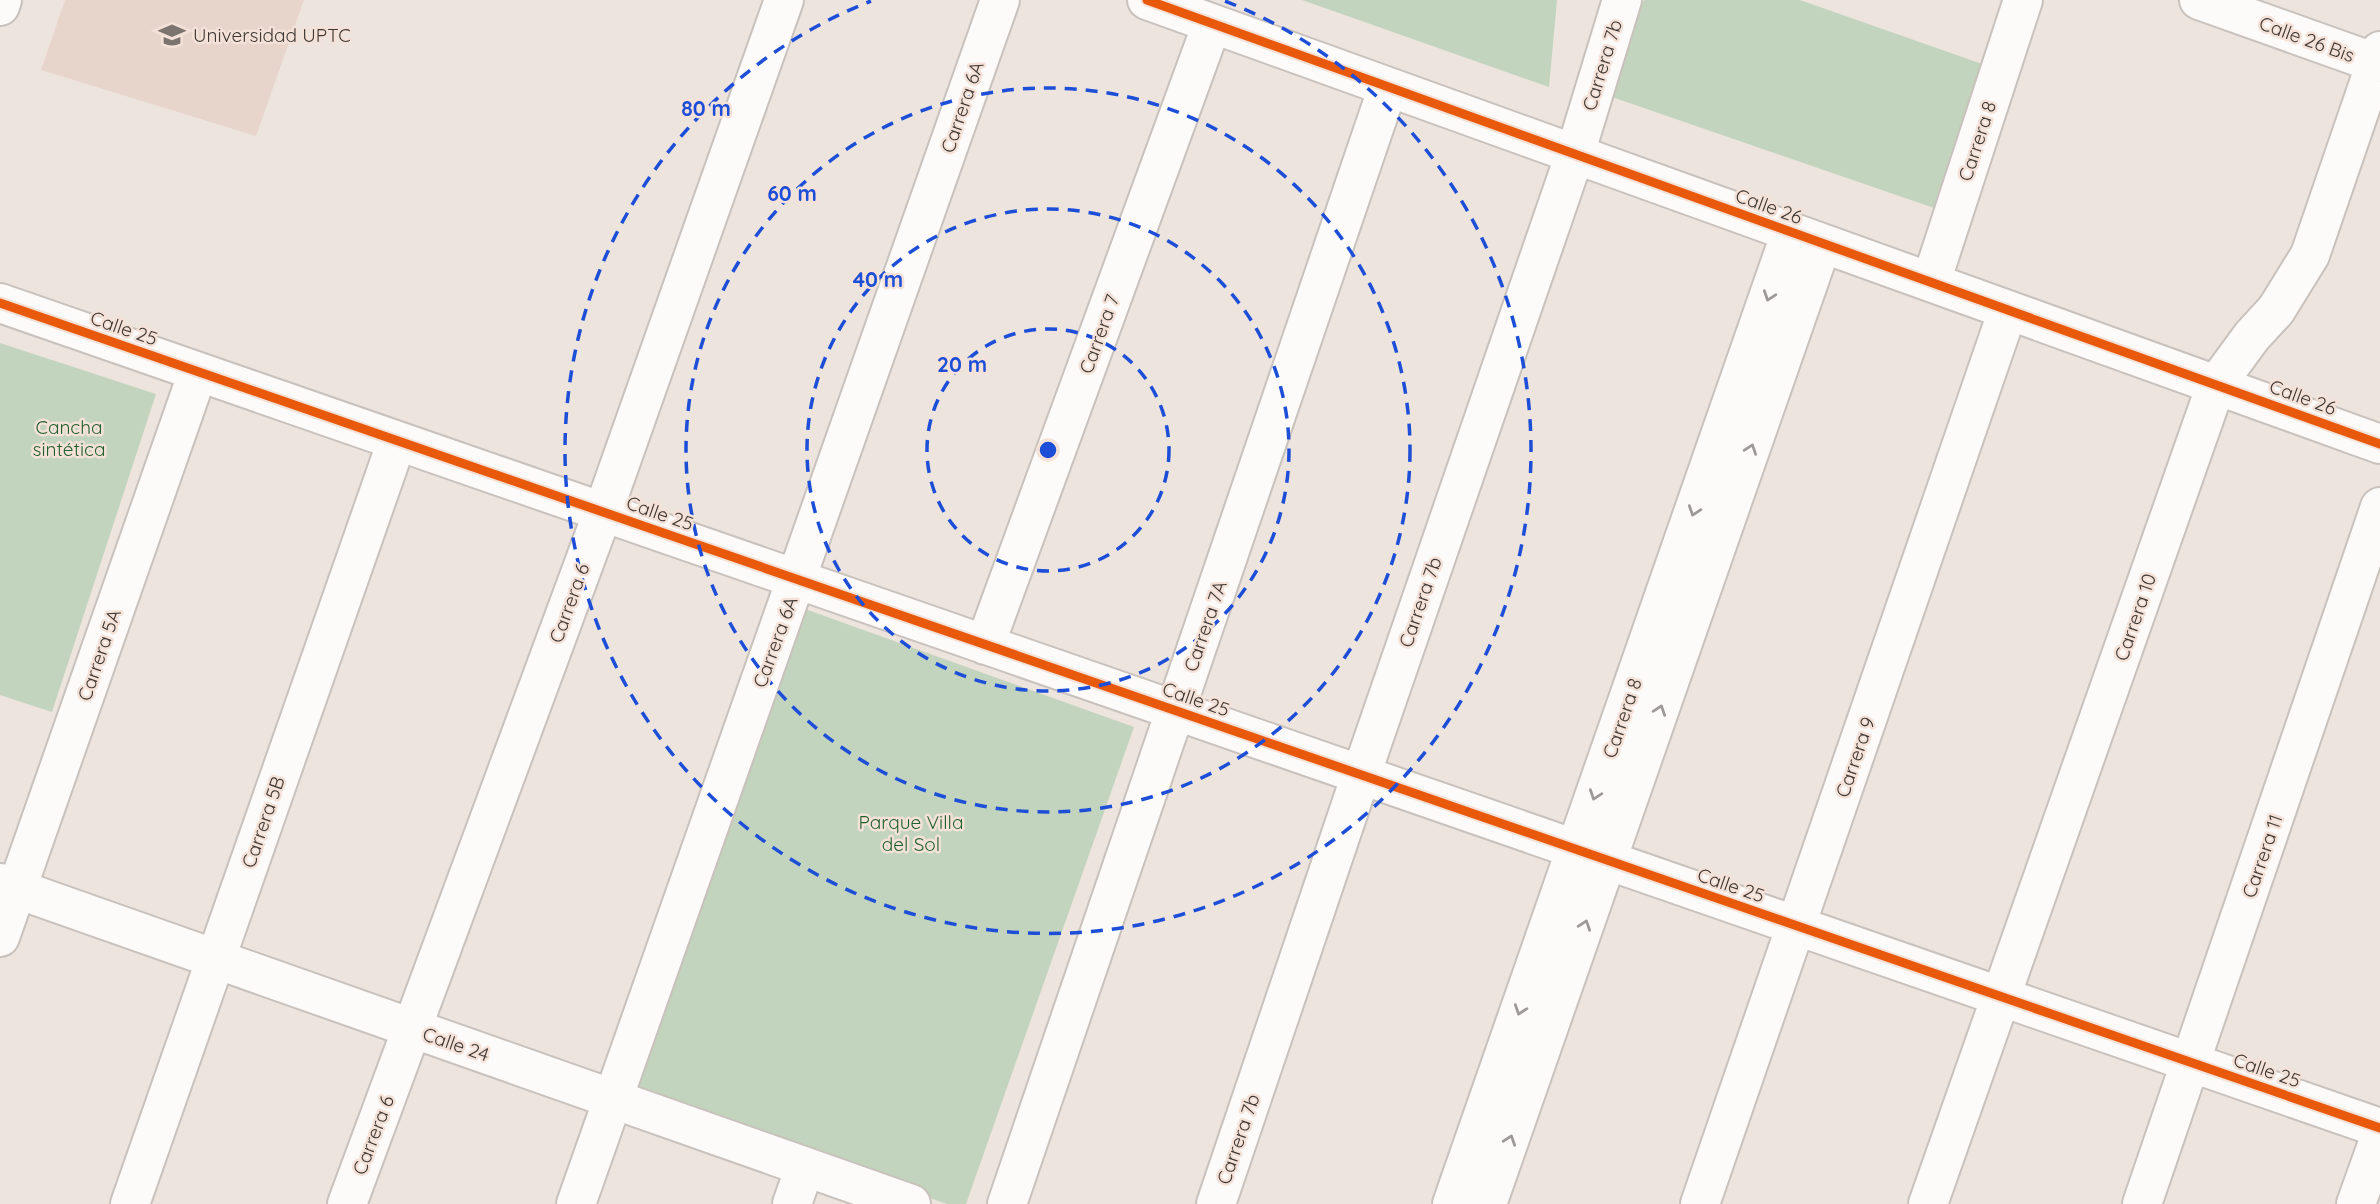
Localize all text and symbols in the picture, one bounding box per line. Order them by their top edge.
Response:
street label: Calle 26 Bis [2256,11,2358,67]
street label: Carrera 7b [1577,17,1627,113]
school or university icon: Universidad UPTC [157,20,187,50]
place label: Universidad UPTC [193,23,351,47]
street label: Carrera 6A [935,58,989,156]
text: 80 m [681,95,731,121]
street label: Carrera 8 [1953,98,2001,184]
text: 60 m [767,180,817,206]
street label: Calle 26 [1732,183,1806,229]
text: 40 m [853,266,903,292]
one-way arrow [1763,290,1777,302]
street label: Carrera 7 [1074,291,1124,377]
street label: Calle 25 [87,305,161,351]
text: 20 m [937,351,987,377]
street label: Calle 26 [2266,374,2340,420]
park label: Cancha sintética [33,415,105,461]
centre of rings [1036,438,1060,462]
one-way arrow [1743,443,1757,455]
street label: Calle 25 [623,490,697,536]
one-way arrow [1688,505,1702,517]
street label: Carrera 7b [1393,554,1447,650]
street label: Carrera 6 [544,560,594,646]
street label: Carrera 10 [2109,570,2161,664]
street label: Carrera 7A [1178,577,1232,675]
street label: Carrera 6A [747,593,803,691]
street label: Carrera 5A [72,606,126,704]
street label: Carrera 8 [1597,675,1647,761]
street label: Calle 25 [1159,676,1233,722]
one-way arrow [1652,704,1666,717]
street label: Carrera 9 [1830,714,1880,800]
street label: Carrera 5B [236,773,290,871]
one-way arrow [1589,789,1603,801]
park label: Parque Villa del Sol [859,810,963,856]
street label: Carrera 11 [2237,811,2287,901]
street label: Calle 25 [1694,862,1768,908]
one-way arrow [1577,919,1591,931]
one-way arrow [1514,1004,1528,1016]
street label: Calle 24 [420,1021,492,1067]
street label: Calle 25 [2230,1047,2304,1093]
street label: Carrera 7b [1211,1091,1265,1187]
street label: Carrera 6 [347,1092,399,1178]
one-way arrow [1502,1134,1516,1146]

